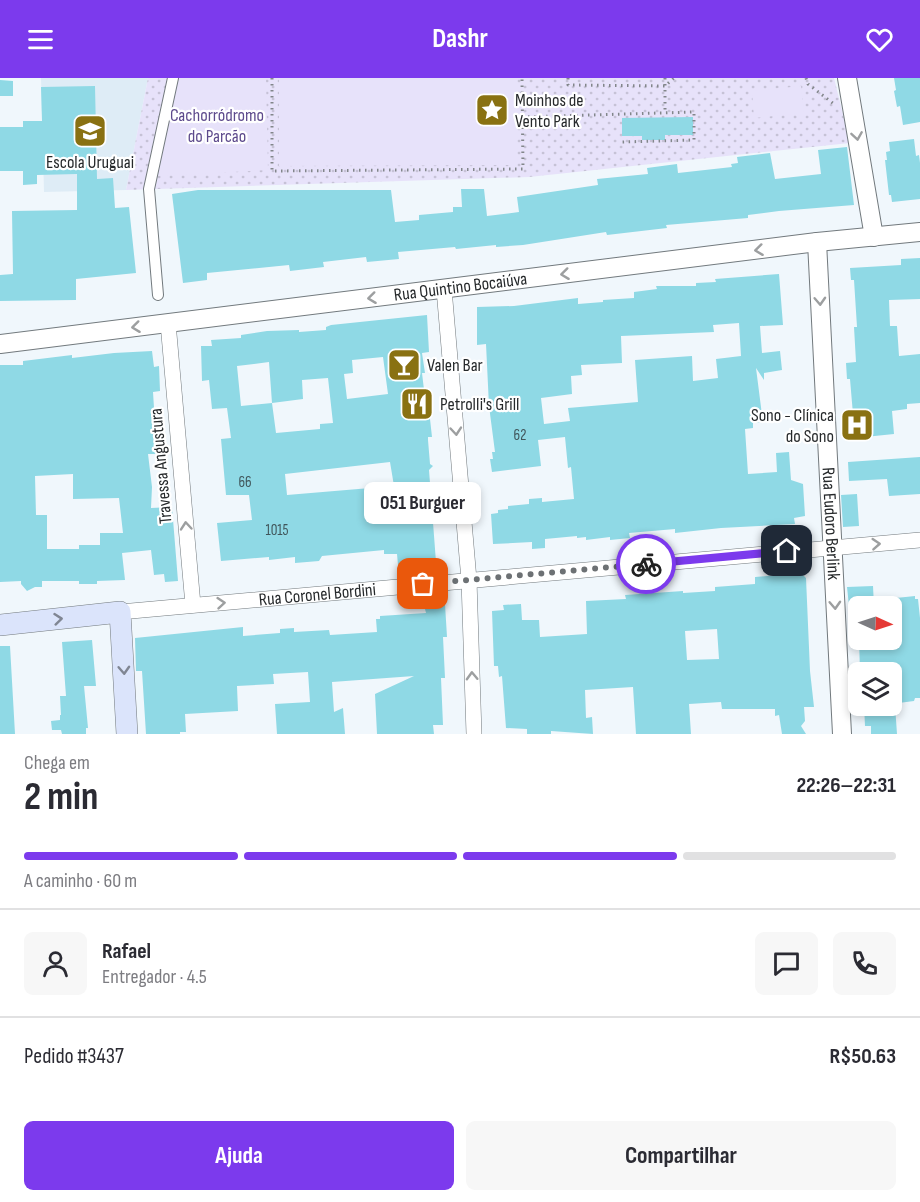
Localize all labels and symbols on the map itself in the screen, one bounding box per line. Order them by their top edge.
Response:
place label: Moinhos de Vento Park [515,90,583,132]
place icon: Moinhos de Vento Park [474,92,510,128]
park label: Cachorródromo do Parcão [170,105,264,147]
school or university icon: Escola Uruguai [72,113,108,149]
one-way arrow [850,130,863,140]
place label: Escola Uruguai [46,152,134,173]
one-way arrow [754,243,763,255]
one-way arrow [561,267,570,279]
street label: Rua Quintino Bocaiúva [393,268,528,305]
one-way arrow [367,291,376,303]
one-way arrow [813,296,826,305]
one-way arrow [132,320,141,333]
bar icon: Valen Bar [386,347,422,383]
place label: Valen Bar [427,355,483,376]
restaurant icon: Petrolli's Grill [399,386,435,422]
place label: Petrolli's Grill [440,394,519,415]
place label: Sono - Clínica do Sono [751,405,834,447]
street label: Travessa Angustura [145,407,177,525]
hospital icon: Sono - Clínica do Sono [839,407,875,443]
one-way arrow [449,426,462,435]
house number: 62 [514,426,526,445]
street label: Rua Eudoro Berlink [818,467,845,581]
house number: 66 [238,473,252,492]
callout: 051 Burguer [364,482,482,524]
house number: 1015 [265,521,289,540]
one-way arrow [180,522,193,531]
pin [761,525,812,576]
courier [616,534,676,594]
one-way arrow [871,538,881,551]
pin [397,558,448,609]
street label: Rua Coronel Bordini [258,579,377,610]
north arrow [848,596,902,650]
one-way arrow [216,597,225,610]
one-way arrow [828,601,841,610]
one-way arrow [54,613,63,626]
one-way arrow [117,666,130,675]
one-way arrow [466,671,479,680]

